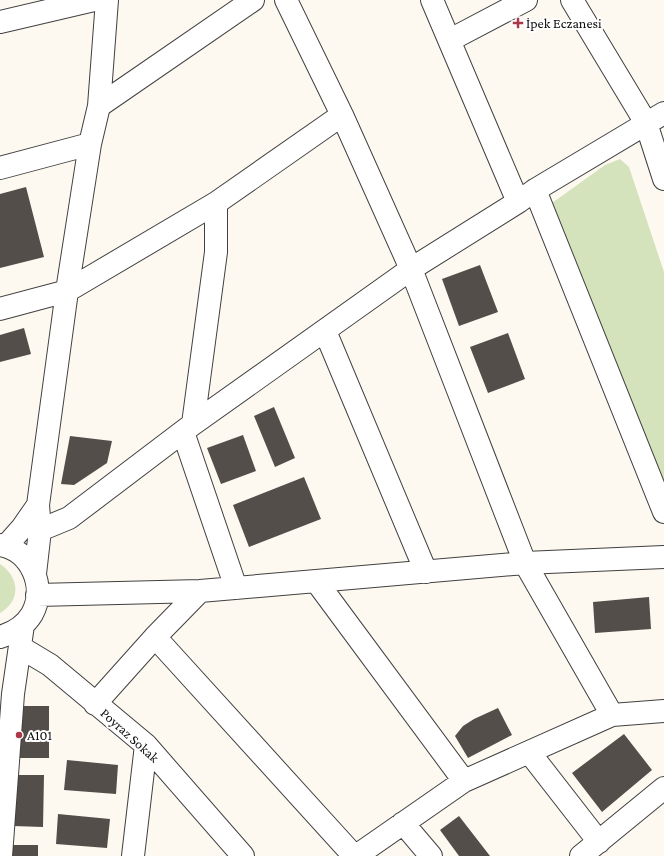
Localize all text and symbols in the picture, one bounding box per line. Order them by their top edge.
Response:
place label: İpek Eczanesi [526,15,602,31]
marker: İpek Eczanesi [513,18,523,28]
street label: Poyraz Sokak [97,705,163,766]
place label: A101 [27,727,53,743]
marker: A101 [14,730,24,740]

